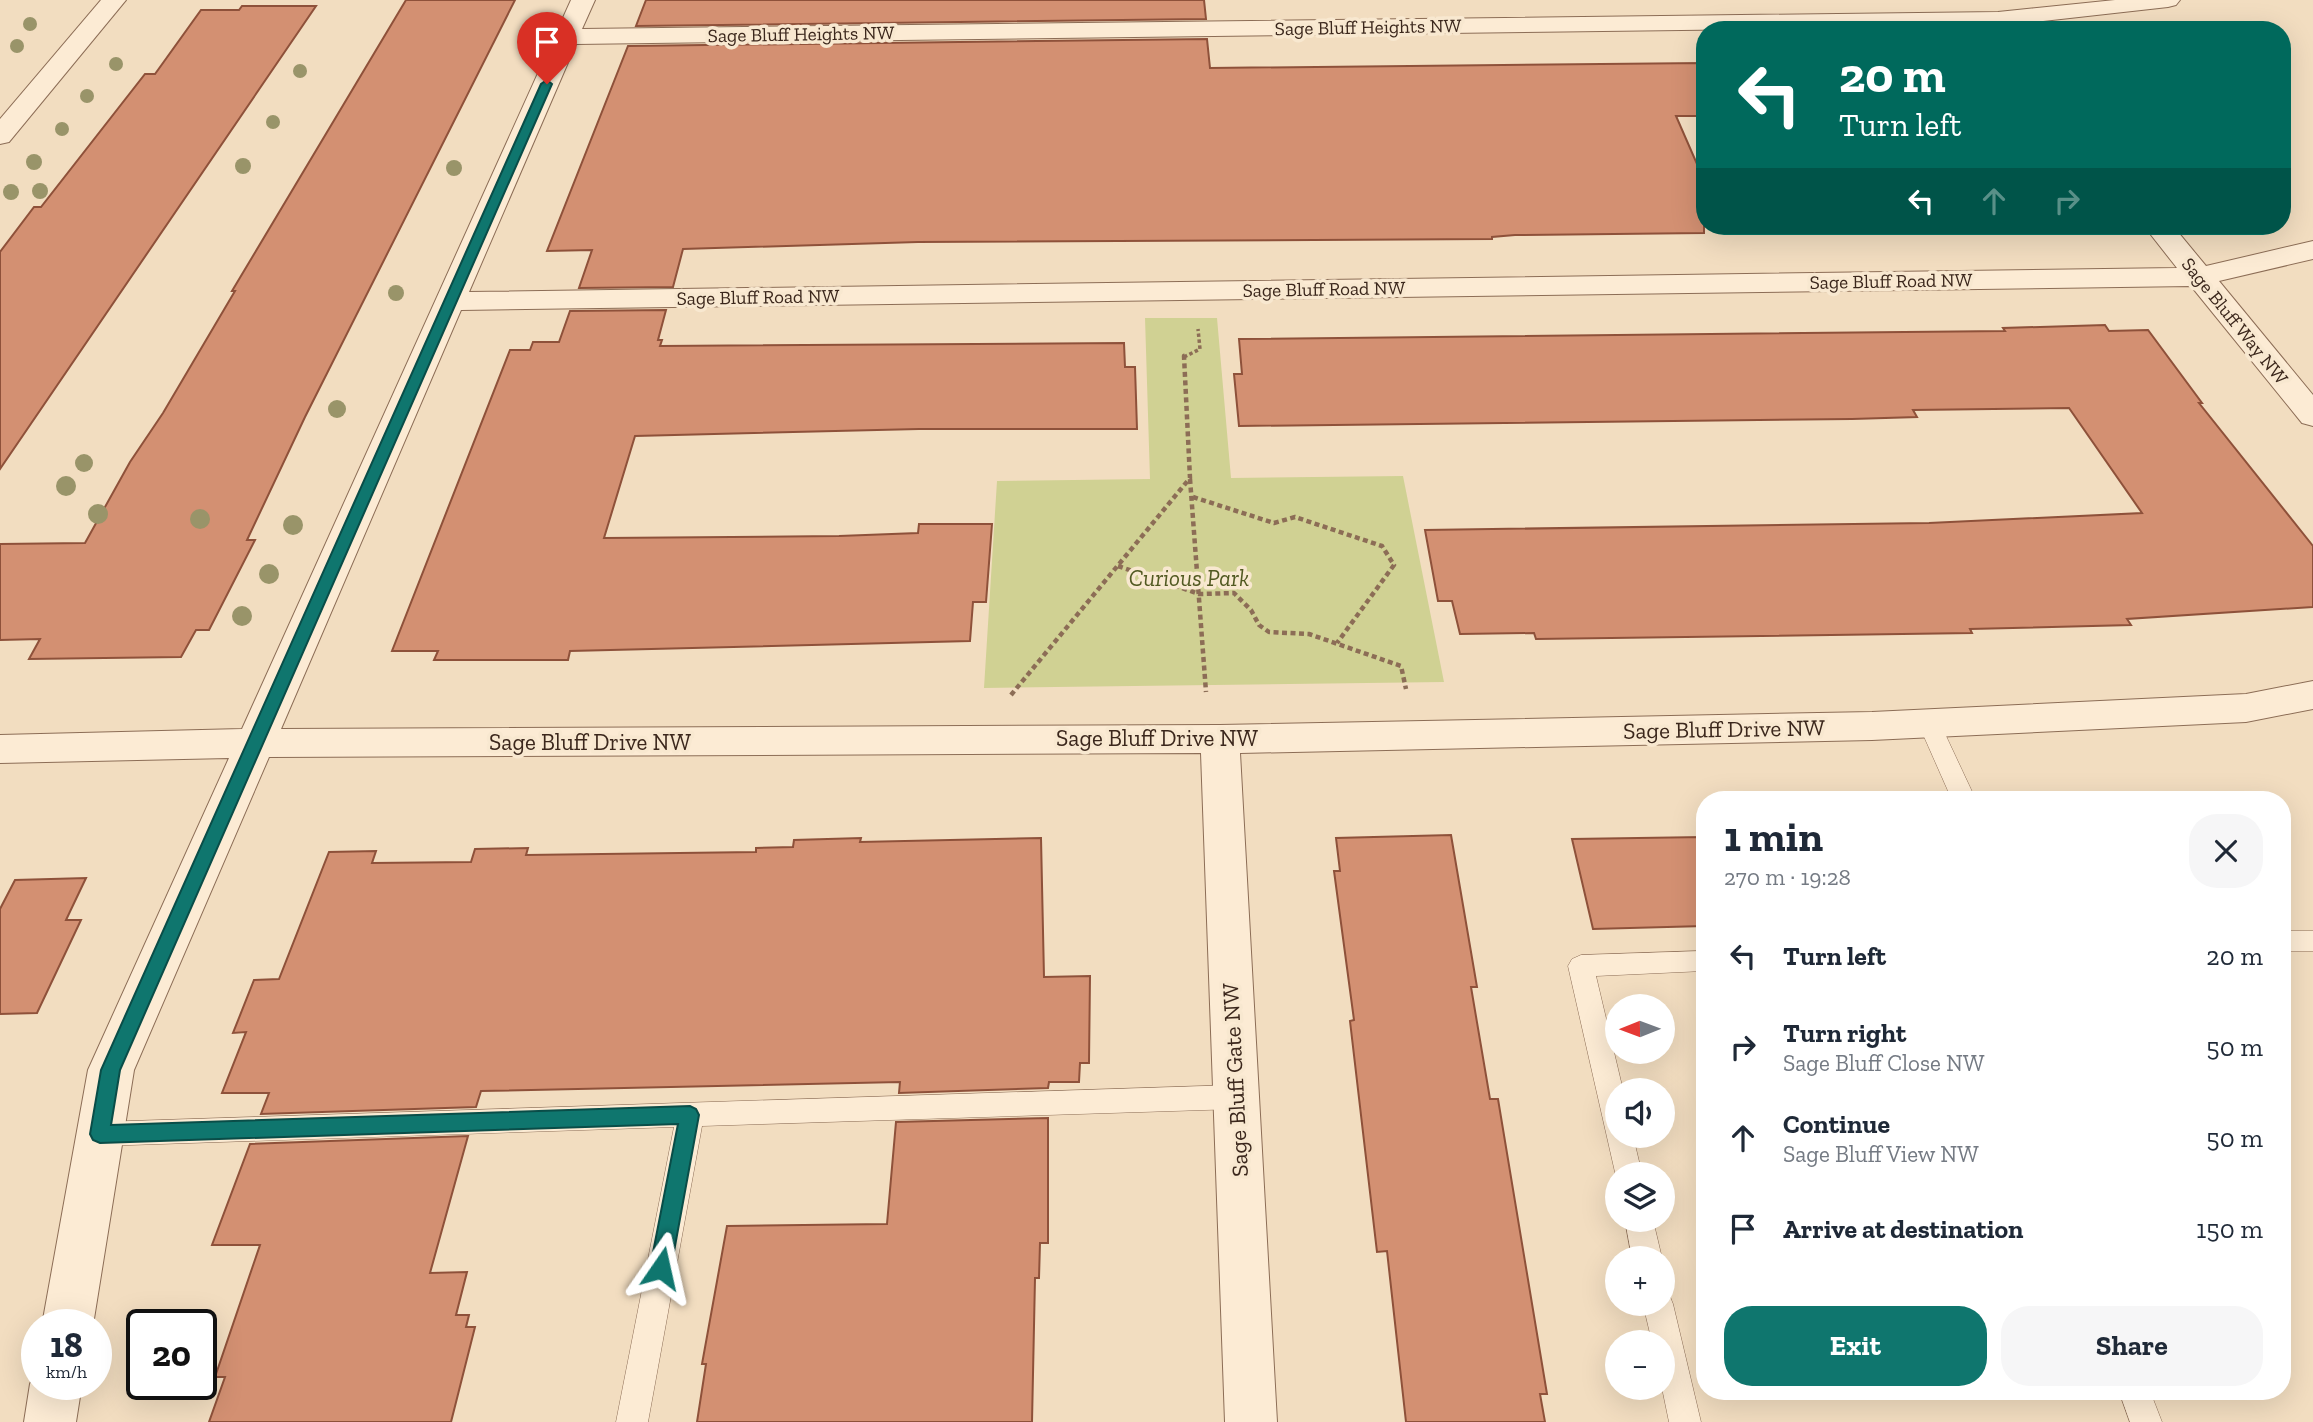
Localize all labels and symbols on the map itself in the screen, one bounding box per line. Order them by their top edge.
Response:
pin [517,12.0,577,84]
street label: Sage Bluff Heights NW [1274,14,1462,40]
street label: Sage Bluff Heights NW [707,21,895,47]
street label: Sage Bluff Way NW [2177,253,2293,389]
street label: Sage Bluff Road NW [1809,268,1973,294]
street label: Sage Bluff Road NW [1242,276,1406,302]
street label: Sage Bluff Road NW [676,284,840,310]
park label: Curious Park [1129,564,1249,592]
street label: Sage Bluff Drive NW [1623,713,1826,745]
street label: Sage Bluff Drive NW [1056,724,1258,752]
street label: Sage Bluff Drive NW [489,728,691,756]
street label: Sage Bluff Gate NW [1216,982,1254,1178]
north arrow [1605,994,1675,1064]
position arrow [624,1231,698,1305]
speed limit sign: 20 [126,1309,217,1400]

